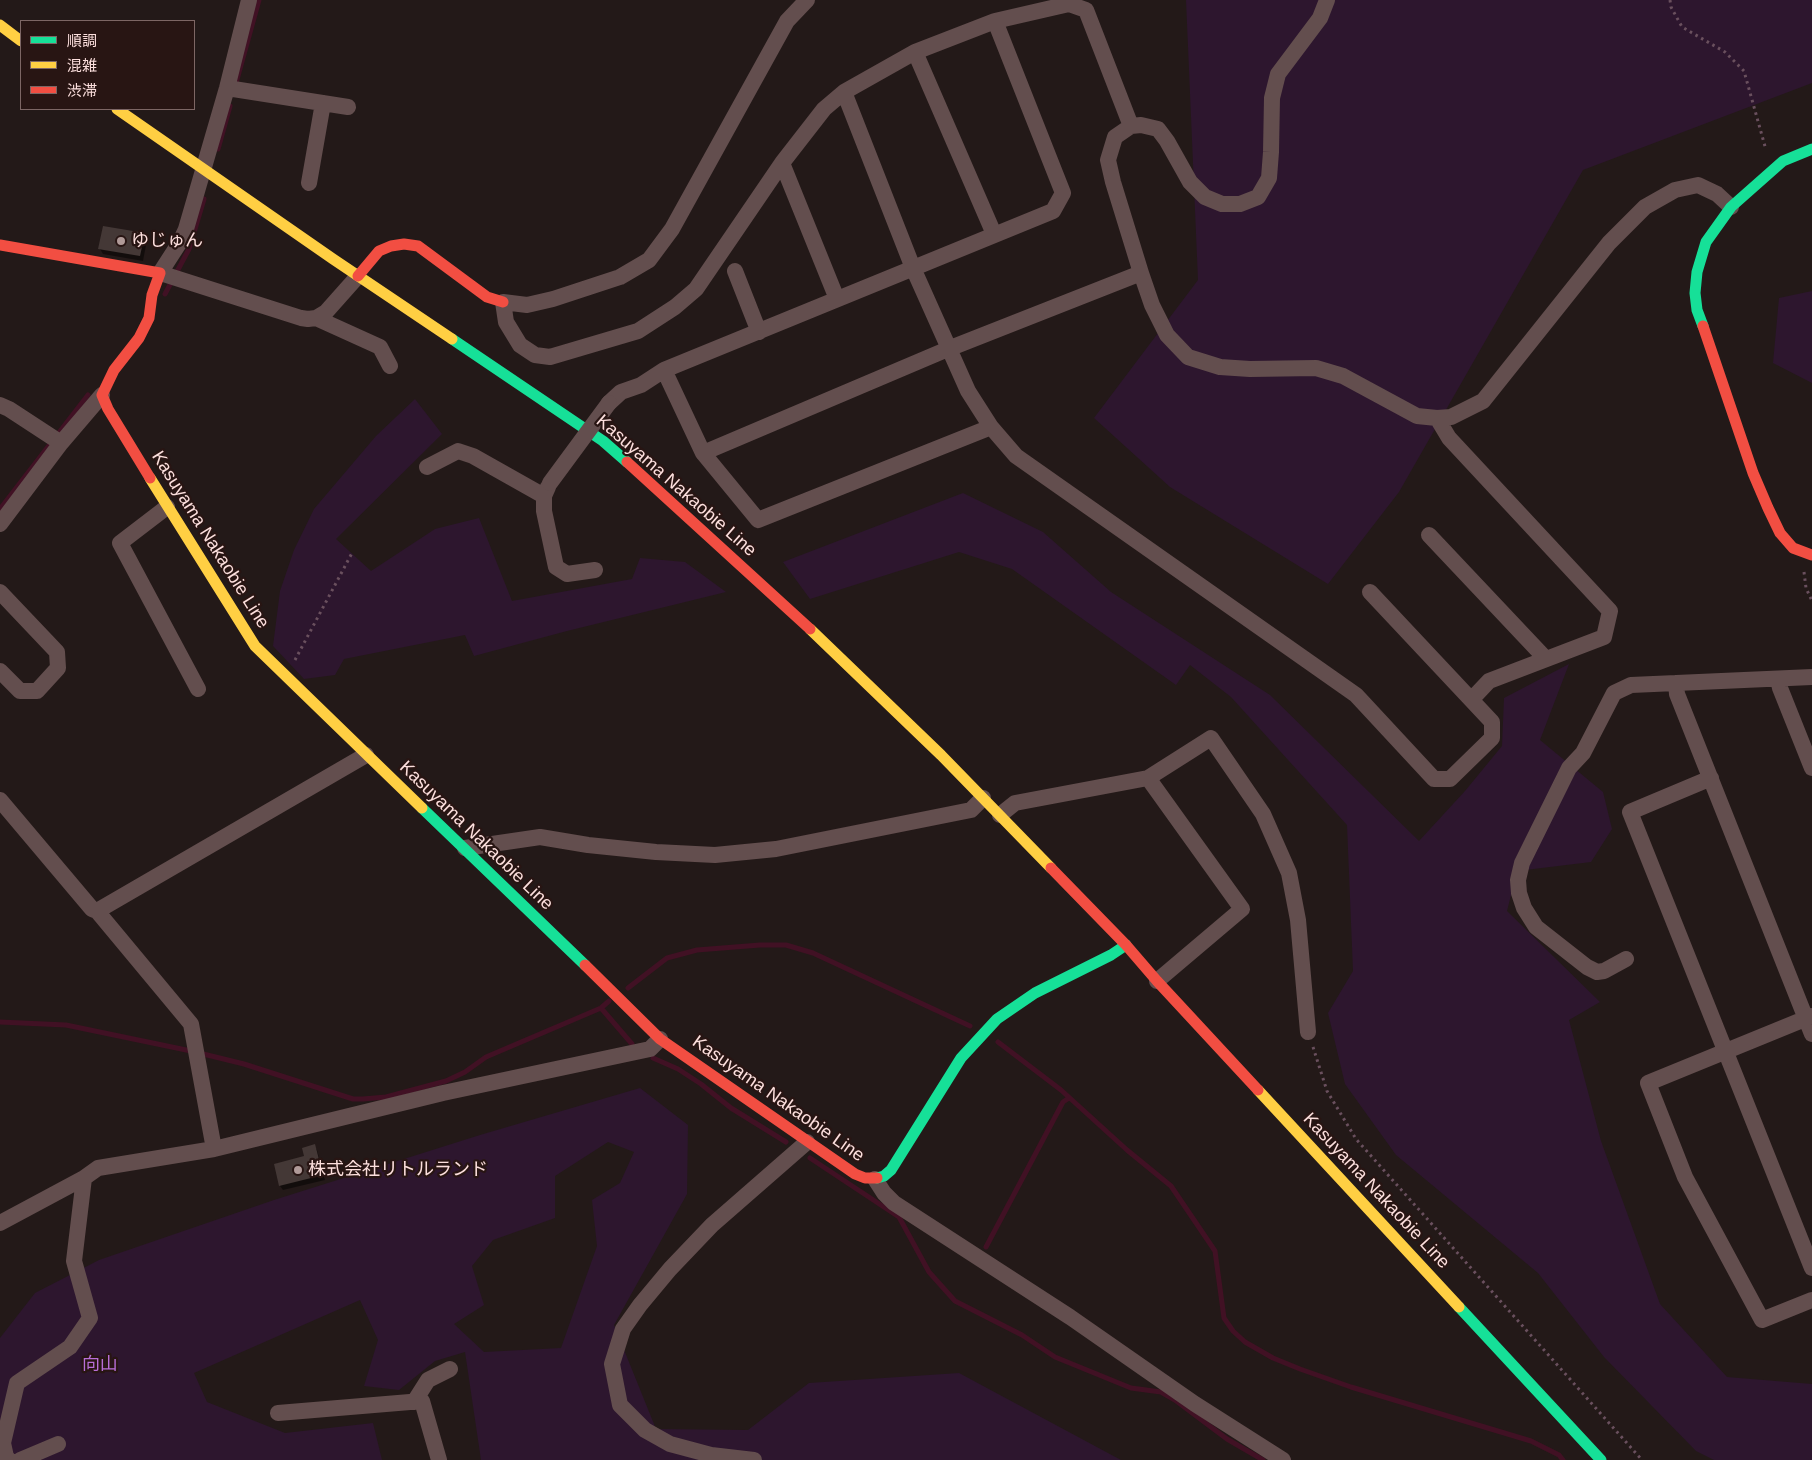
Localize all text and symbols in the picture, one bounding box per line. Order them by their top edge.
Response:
legend [20,20,195,110]
text: 順調 [67,32,97,49]
text: 混雑 [67,57,97,74]
text: 渋滞 [67,82,97,99]
place label: ゆじゅん [131,230,203,252]
marker: ゆじゅん [115,235,127,247]
street label: Kasuyama Nakaobie Line [592,411,760,561]
street label: Kasuyama Nakaobie Line [146,447,274,633]
street label: Kasuyama Nakaobie Line [395,757,557,915]
street label: Kasuyama Nakaobie Line [688,1031,868,1167]
street label: Kasuyama Nakaobie Line [1298,1109,1454,1273]
place label: 株式会社リトルランド [308,1159,488,1181]
marker: 株式会社リトルランド [292,1164,304,1176]
park label: 向山 [82,1354,118,1376]

